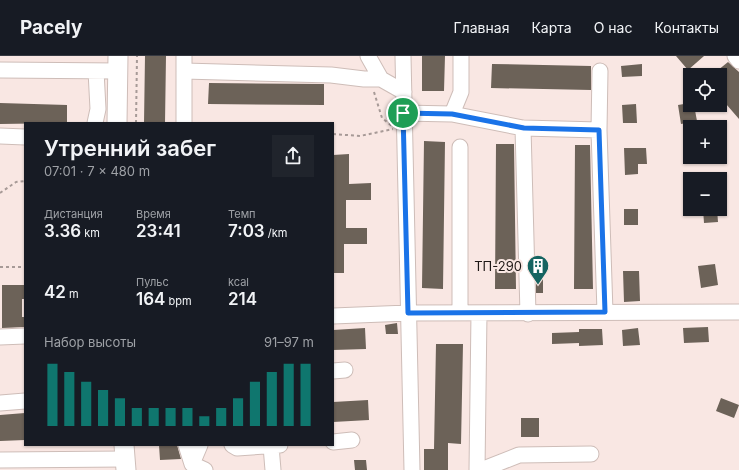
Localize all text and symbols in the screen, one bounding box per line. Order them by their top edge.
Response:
text: Pacely [20,16,82,39]
text: Главная [454,19,509,36]
text: Карта [531,19,572,36]
text: О нас [594,19,632,36]
text: Контакты [654,19,719,36]
map controls [683,68,727,216]
button: locate [683,68,727,112]
pin [386,96,420,130]
icon: arrive [392,102,414,124]
button: + [683,120,727,164]
text: Утренний забег [44,135,216,161]
button: share [272,135,314,177]
text: 07:01 · 7 × 480 m [44,163,150,179]
button: − [683,172,727,216]
text: Дистанция [44,207,103,221]
text: Время [136,207,171,221]
text: Темп [228,207,256,221]
text: 3.36 [44,221,81,241]
text: 23:41 [136,221,181,241]
text: 7:03 [228,221,265,241]
text: km [81,226,100,240]
text: /km [265,226,287,240]
building icon: ТП-290 [525,253,551,286]
place label: ТП-290 [474,258,522,274]
text: Пульс [136,275,169,289]
text: kcal [228,275,249,289]
text: 42 [44,282,66,302]
text: m [66,287,79,301]
text: 164 [136,289,165,309]
text: 214 [228,289,257,309]
text: bpm [165,294,192,308]
text: Набор высоты [44,334,136,350]
text: 91–97 m [264,334,314,350]

